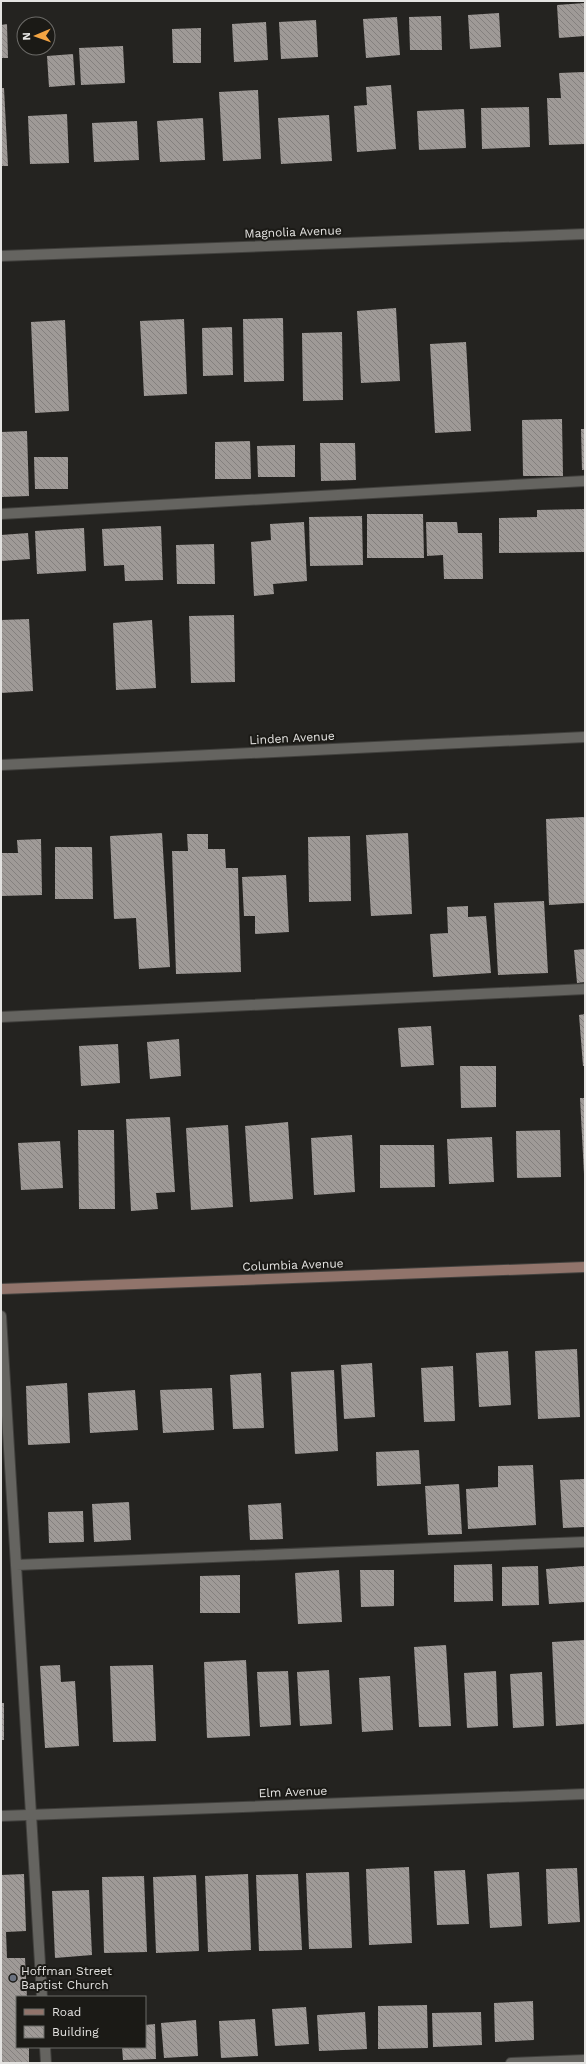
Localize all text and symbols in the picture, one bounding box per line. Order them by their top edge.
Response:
north arrow [16,16,56,56]
text: N [20,32,33,41]
street label: Magnolia Avenue [244,223,342,241]
street label: Linden Avenue [249,729,335,747]
street label: Columbia Avenue [242,1256,344,1274]
street label: Elm Avenue [258,1784,328,1800]
place label: Hoffman Street Baptist Church [21,1964,112,1992]
marker: Hoffman Street Baptist Church [8,1973,18,1983]
legend [16,1996,146,2048]
text: Road [52,2005,81,2019]
text: Building [52,2025,99,2039]

